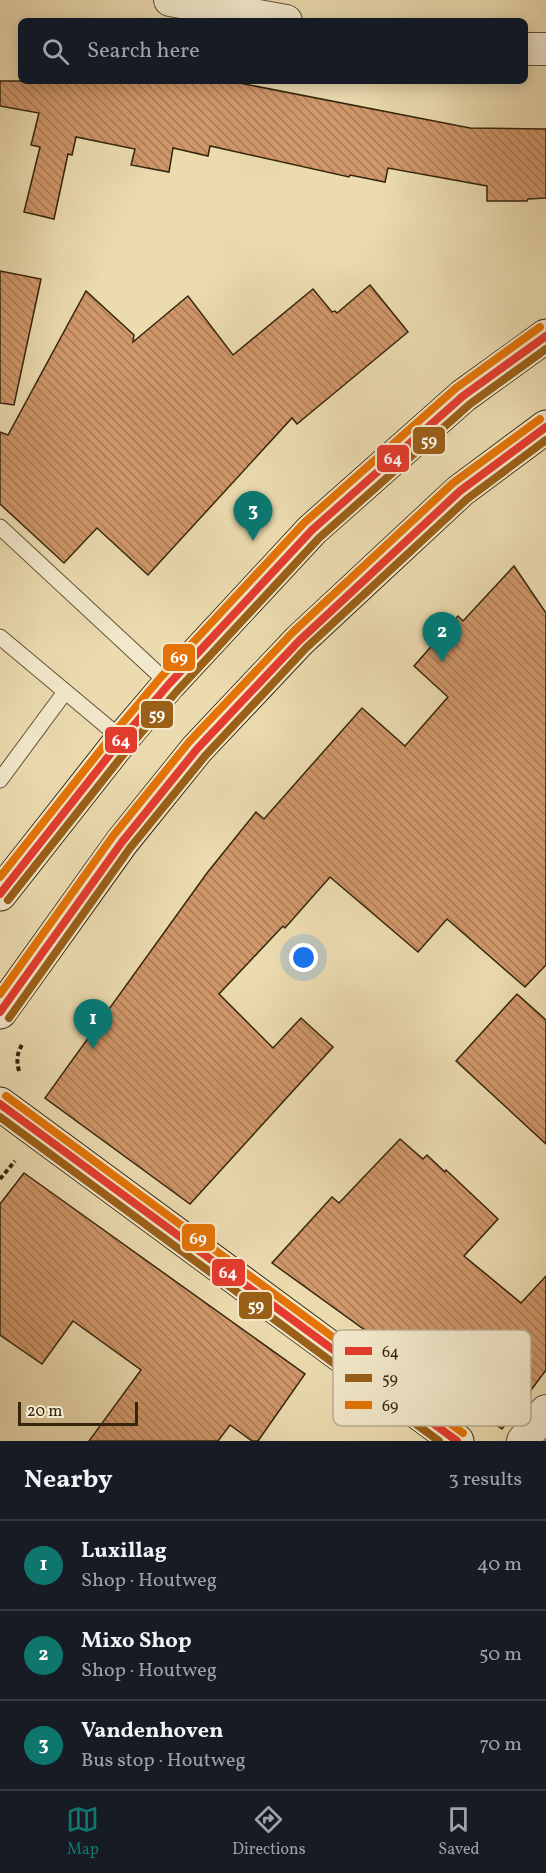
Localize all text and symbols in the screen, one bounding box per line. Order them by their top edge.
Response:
search box [18,18,528,84]
icon: search [39,35,72,68]
text: Search here [87,36,200,67]
line badge: 59 [412,426,446,455]
text: 59 [421,431,437,453]
line badge: 64 [376,444,410,473]
text: 64 [384,449,402,471]
pin: 3 [234,492,272,541]
pin: 2 [422,612,462,662]
line badge: 69 [162,643,196,672]
text: 69 [170,648,188,670]
line badge: 59 [140,700,174,729]
text: 59 [149,705,165,727]
line badge: 64 [104,726,138,754]
text: 64 [112,731,130,753]
your location [289,943,318,972]
pin: 1 [74,1000,112,1049]
line badge: 69 [181,1223,216,1252]
text: 69 [189,1229,207,1251]
line badge: 64 [211,1258,246,1287]
text: 64 [219,1263,237,1285]
line badge: 59 [238,1291,273,1320]
text: 59 [248,1296,264,1318]
legend [333,1330,531,1426]
text: 64 [382,1342,399,1364]
text: 59 [382,1369,398,1391]
text: 69 [382,1396,398,1418]
scale bar [18,1399,138,1426]
text: 20 m [27,1401,62,1423]
text: Nearby [24,1462,113,1498]
text: 3 results [448,1466,522,1494]
text: Luxillag [81,1536,167,1567]
text: 1 [39,1551,48,1579]
text: 40 m [477,1551,522,1579]
text: Shop · Houtweg [81,1567,217,1595]
text: Mixo Shop [81,1626,192,1657]
text: 2 [38,1641,49,1669]
text: 50 m [479,1641,522,1669]
text: Shop · Houtweg [81,1657,217,1685]
text: Vandenhoven [81,1716,223,1747]
text: 3 [38,1731,49,1759]
text: 70 m [479,1731,522,1759]
text: Bus stop · Houtweg [81,1747,246,1775]
tab: Map [66,1803,99,1861]
tab: Directions [232,1803,306,1861]
tab: Saved [438,1803,480,1861]

